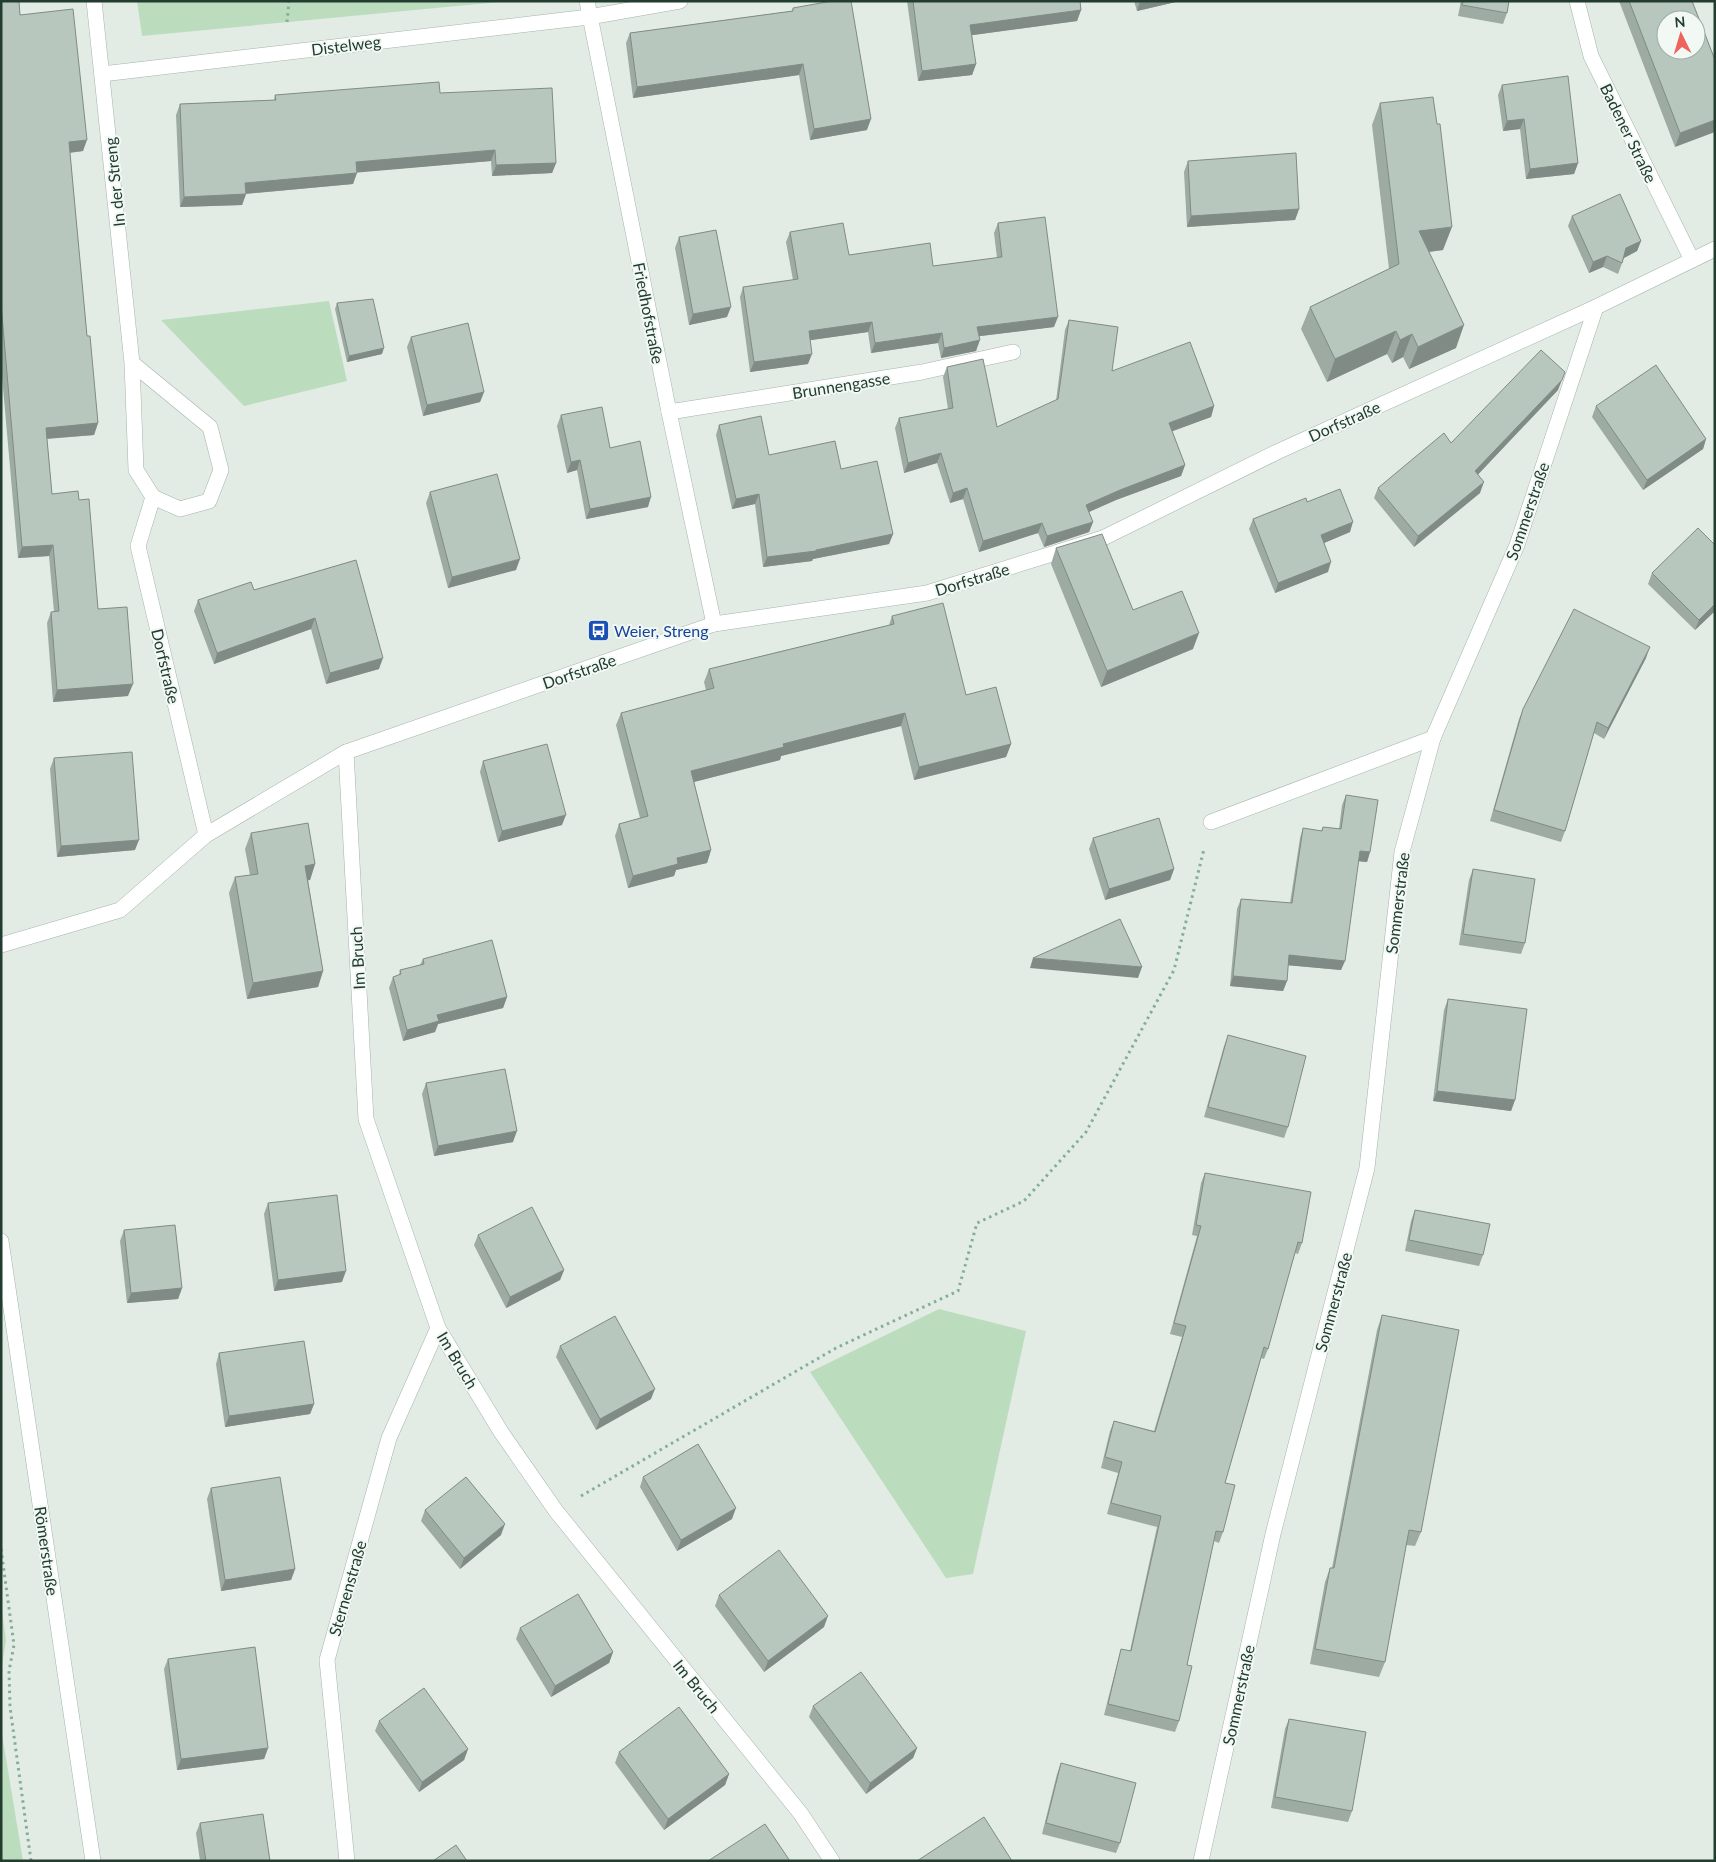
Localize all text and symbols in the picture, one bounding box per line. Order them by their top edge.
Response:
north arrow [1656,10,1706,60]
text: N [1674,13,1686,30]
street label: Distelweg [310,31,382,59]
street label: Badener Straße [1597,80,1661,186]
street label: In der Streng [100,136,128,228]
street label: Friedhofstraße [630,261,668,365]
street label: Brunnengasse [791,368,891,402]
street label: Dorfstraße [1305,397,1383,445]
street label: Sommerstraße [1501,460,1553,562]
street label: Dorfstraße [933,559,1011,599]
bus stop icon: Weier, Streng [586,618,610,642]
place label: Weier, Streng [614,621,709,640]
street label: Dorfstraße [148,627,184,705]
street label: Dorfstraße [540,650,618,692]
street label: Sommerstraße [1381,851,1413,955]
street label: Im Bruch [346,926,368,990]
street label: Sommerstraße [1311,1250,1355,1354]
street label: Im Bruch [434,1328,482,1392]
street label: Römerstraße [31,1505,63,1597]
street label: Sternenstraße [324,1538,370,1638]
street label: Sommerstraße [1218,1643,1258,1747]
street label: Im Bruch [670,1655,724,1717]

